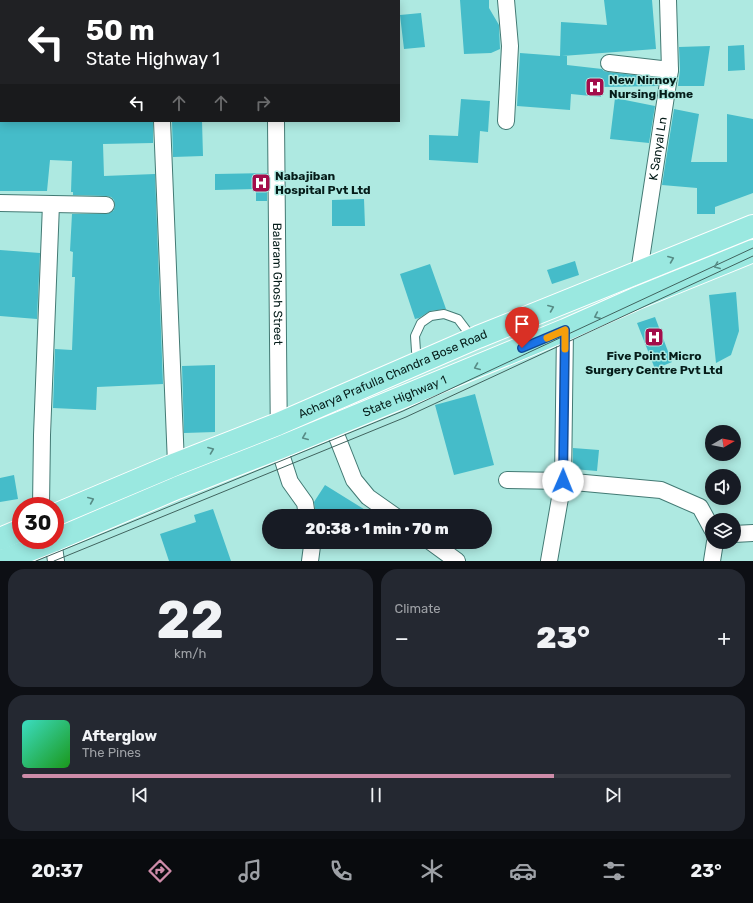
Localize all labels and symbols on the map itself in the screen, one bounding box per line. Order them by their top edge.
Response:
place label: New Nirnoy Nursing Home [609,73,693,101]
hospital icon: New Nirnoy Nursing Home [584,76,606,98]
street label: K Sanyal Ln [646,116,670,181]
place label: Nabajiban Hospital Pvt Ltd [275,169,371,197]
hospital icon: Nabajiban Hospital Pvt Ltd [250,172,272,194]
street label: Balaram Ghosh Street [270,223,285,346]
one-way arrow [668,256,675,264]
one-way arrow [713,261,720,269]
one-way arrow [546,305,554,313]
pin [505,307,539,348]
one-way arrow [594,311,602,319]
hospital icon: Five Point Micro Surgery Centre Pvt Ltd [643,326,665,348]
street label: Acharya Prafulla Chandra Bose Road [296,327,489,421]
place label: Five Point Micro Surgery Centre Pvt Ltd [585,349,723,377]
one-way arrow [474,362,481,370]
street label: State Highway 1 [361,373,449,420]
north arrow [705,425,741,461]
one-way arrow [302,432,310,440]
one-way arrow [207,447,215,455]
position arrow [542,460,584,502]
one-way arrow [87,496,94,504]
speed limit sign: 30 [12,497,64,549]

